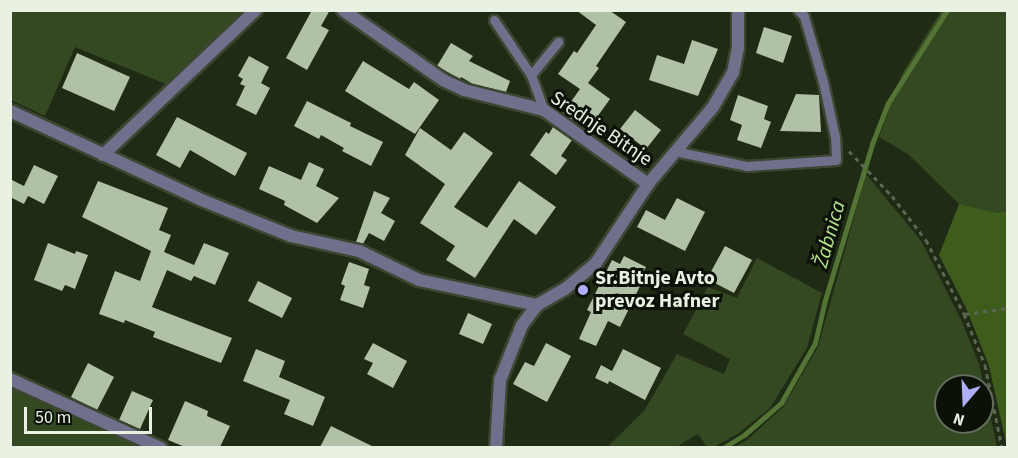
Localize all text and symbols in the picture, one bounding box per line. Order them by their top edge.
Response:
street label: Srednje Bitnje [546,86,656,172]
water label: Žabnica [807,197,851,271]
place label: Sr.Bitnje Avto prevoz Hafner [595,266,719,313]
marker: Sr.Bitnje Avto prevoz Hafner [576,283,590,297]
north arrow [934,374,994,434]
scale bar [27,395,154,433]
text: 50 m [35,405,71,430]
text: N [950,407,967,431]

